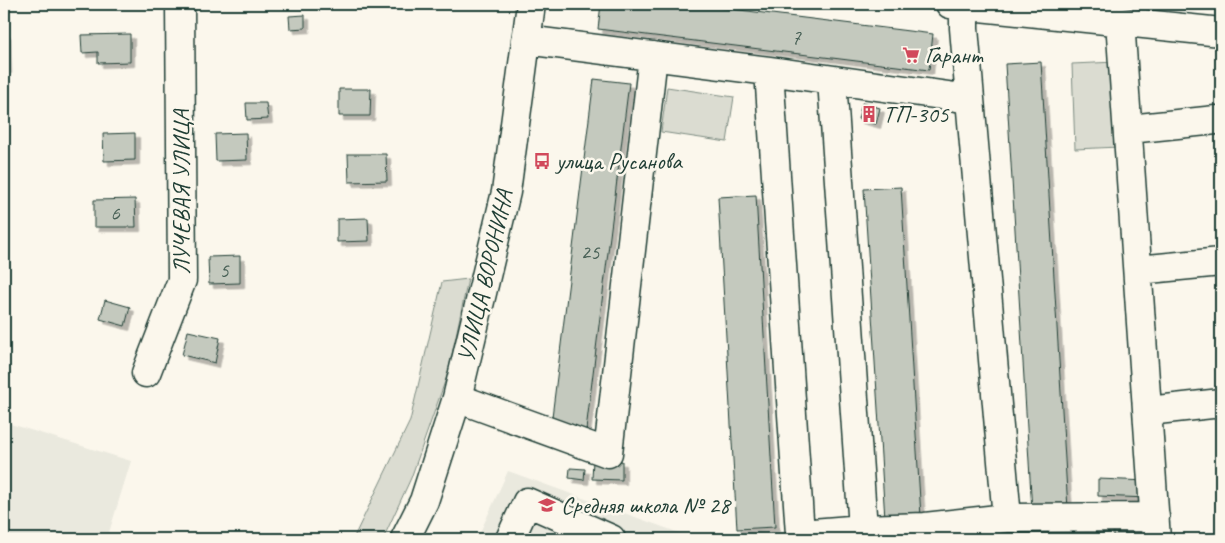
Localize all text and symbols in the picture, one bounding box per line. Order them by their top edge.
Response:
house number: 7 [791,24,802,50]
place label: Гарант [925,40,984,70]
supermarket icon: Гарант [901,45,921,65]
place label: ТП-305 [883,99,950,129]
building icon: ТП-305 [859,104,879,124]
street label: ЛУЧЕВАЯ УЛИЦА [166,109,196,274]
place label: улица Русанова [554,146,683,176]
bus stop icon: улица Русанова [532,151,552,171]
street label: УЛИЦА ВОРОНИНА [451,186,520,365]
house number: 6 [110,200,120,226]
house number: 25 [581,239,601,265]
house number: 5 [219,257,230,283]
place label: Средняя школа № 28 [561,490,732,520]
school or university icon: Средняя школа № 28 [537,495,557,515]

